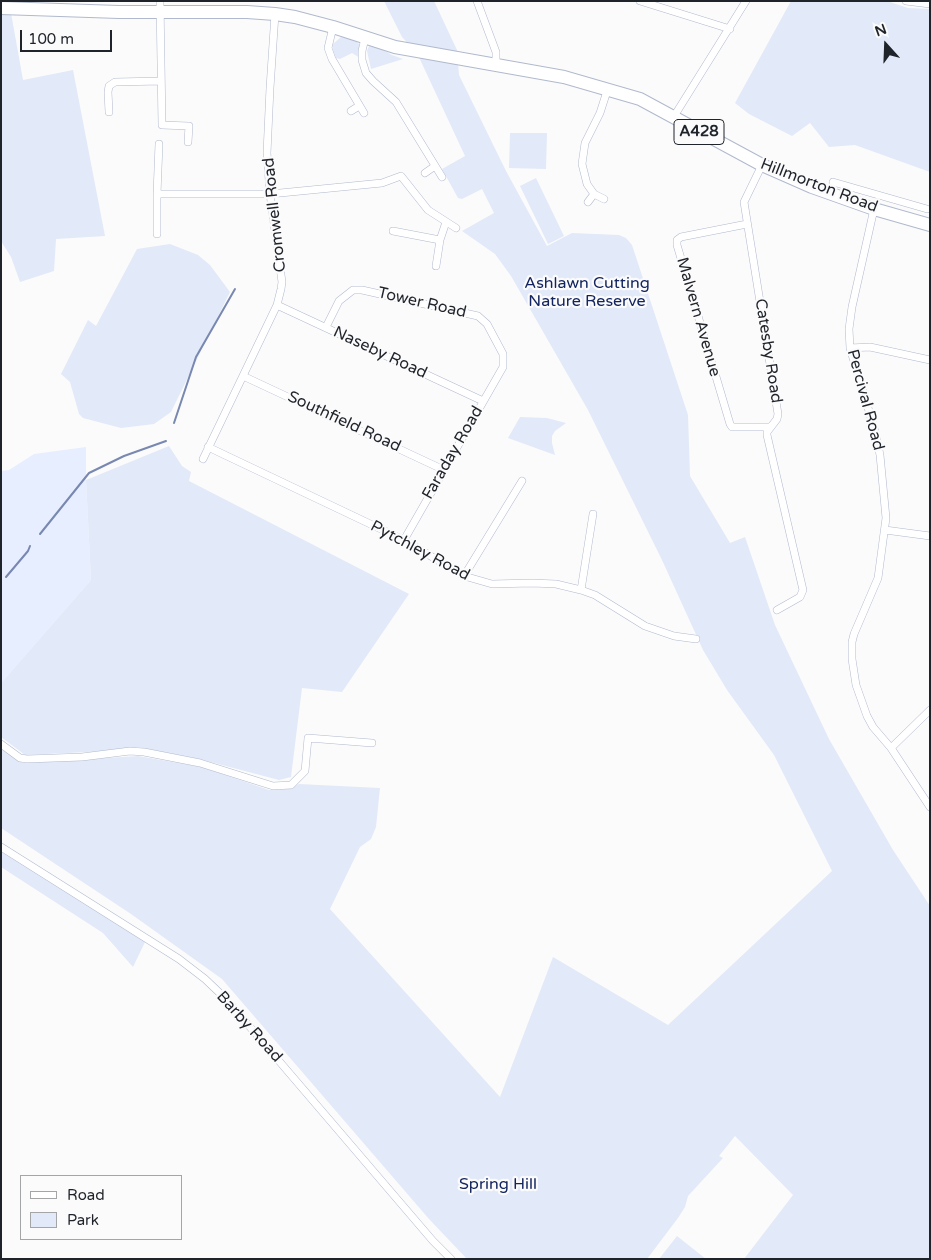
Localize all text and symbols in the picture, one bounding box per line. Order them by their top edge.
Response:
scale bar [22,20,115,52]
north arrow [861,20,911,70]
text: N [873,21,889,40]
text: 100 m [28,30,74,48]
road number: A428 [674,120,724,144]
street label: Hillmorton Road [758,155,880,217]
street label: Cromwell Road [259,157,291,273]
street label: Malvern Avenue [672,255,724,379]
park label: Ashlawn Cutting Nature Reserve [524,274,650,312]
street label: Tower Road [376,283,468,323]
street label: Catesby Road [750,297,786,405]
street label: Naseby Road [330,323,430,383]
street label: Percival Road [842,347,888,453]
street label: Southfield Road [284,387,404,457]
street label: Faraday Road [419,403,487,503]
street label: Pytchley Road [367,517,473,585]
street label: Barby Road [212,987,286,1067]
legend [20,1175,182,1240]
park label: Spring Hill [459,1175,537,1195]
text: Road [67,1186,105,1204]
text: Park [67,1211,99,1229]

